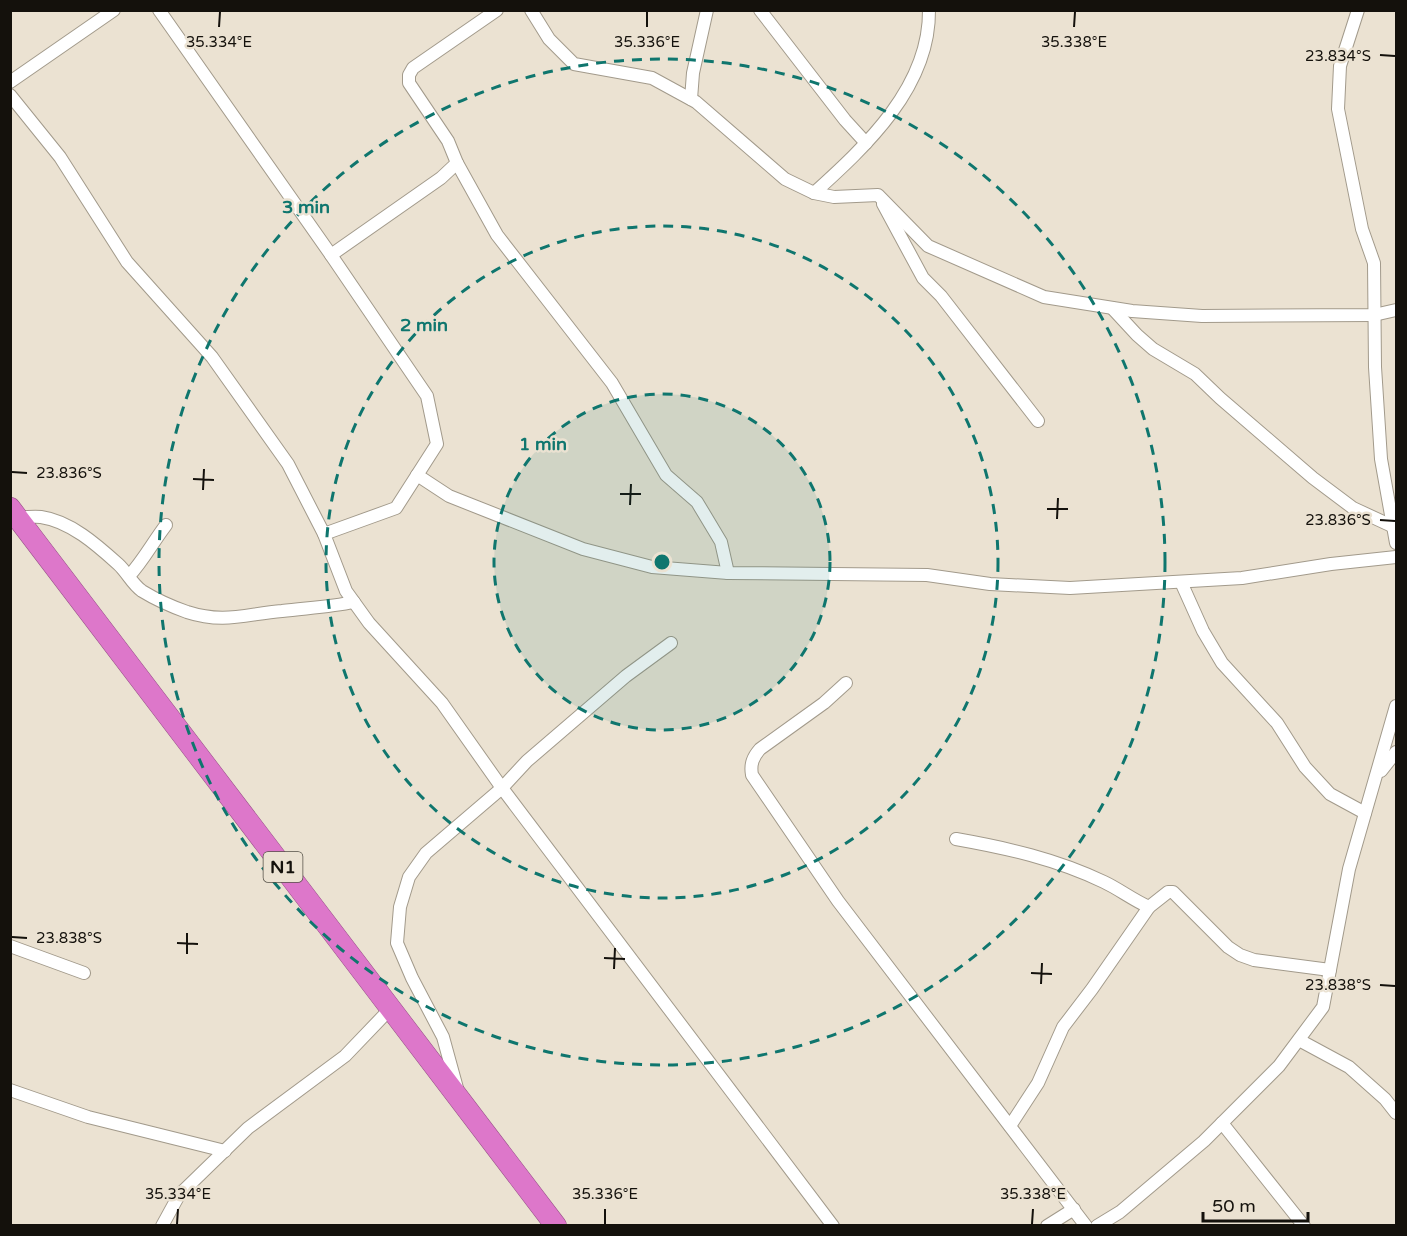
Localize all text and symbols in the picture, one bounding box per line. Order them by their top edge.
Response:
text: 35.334°E [186,33,252,51]
text: 35.336°E [614,33,680,51]
text: 35.338°E [1041,33,1107,51]
text: 23.834°S [1305,47,1371,65]
text: 3 min [282,196,330,218]
text: 2 min [400,314,448,336]
text: 1 min [519,433,567,455]
text: 23.836°S [36,464,102,482]
text: 23.836°S [1305,511,1371,529]
centre of rings [652,552,672,572]
road number: N1 [264,852,302,882]
text: 23.838°S [36,929,102,947]
text: 23.838°S [1305,976,1371,994]
text: 35.334°E [145,1185,211,1203]
text: 35.336°E [572,1185,638,1203]
text: 35.338°E [1000,1185,1066,1203]
scale bar [1203,1185,1308,1223]
text: 50 m [1212,1195,1256,1217]

